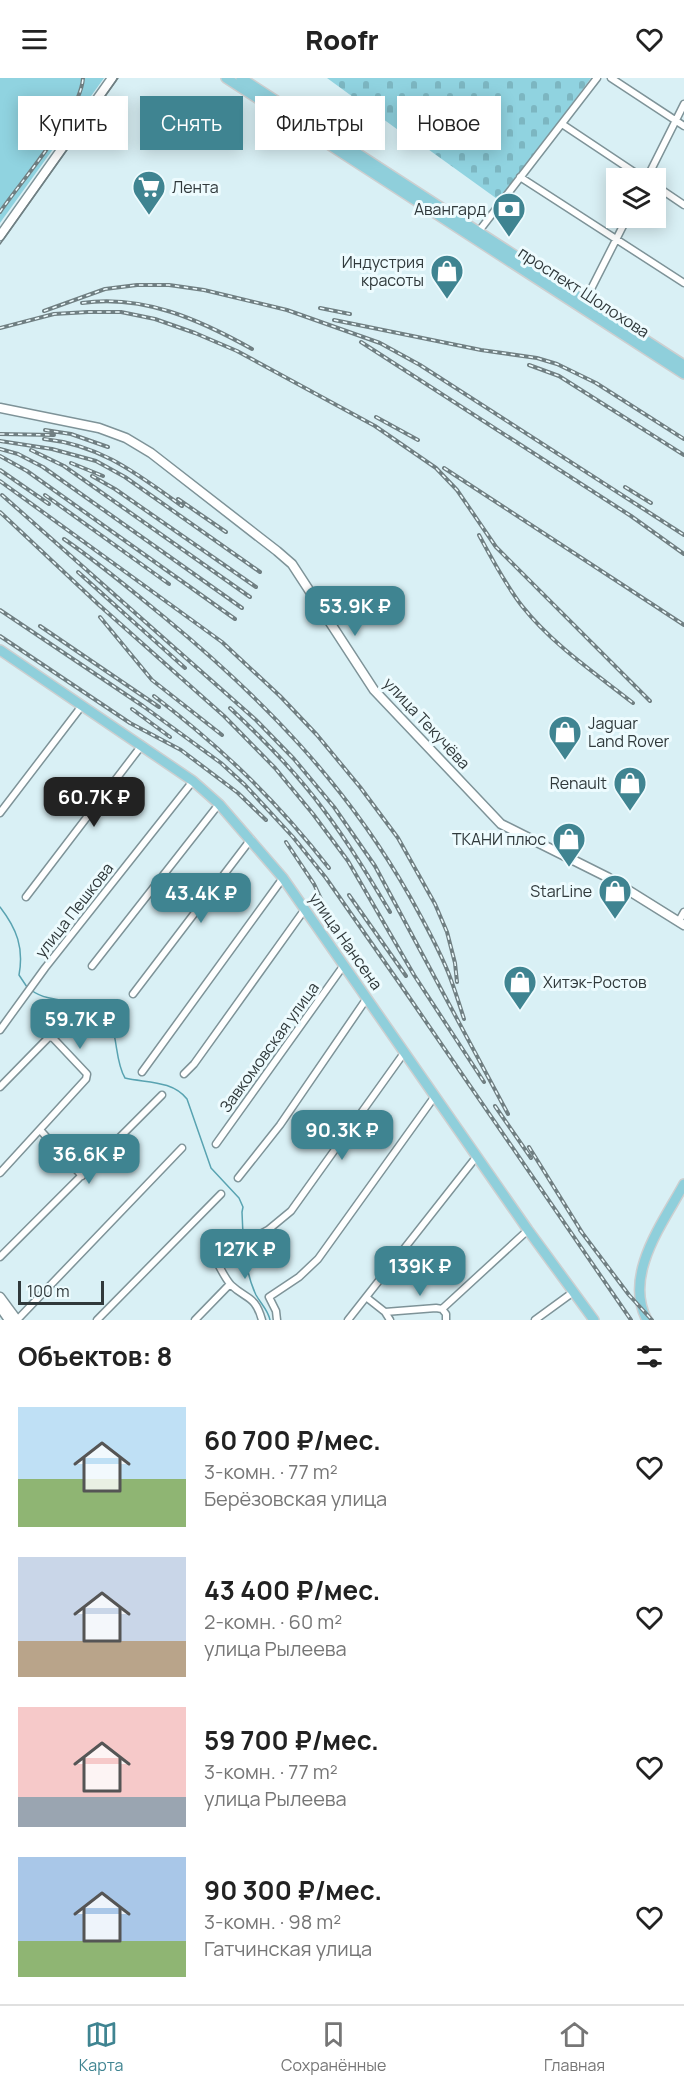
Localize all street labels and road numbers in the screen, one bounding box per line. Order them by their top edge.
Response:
street label: проспект Шолохова [514,241,654,343]
street label: улица Текучёва [379,672,475,774]
street label: улица Пешкова [30,858,118,962]
street label: улица Нансена [304,888,388,994]
street label: Завкомовская улица [214,977,324,1117]

